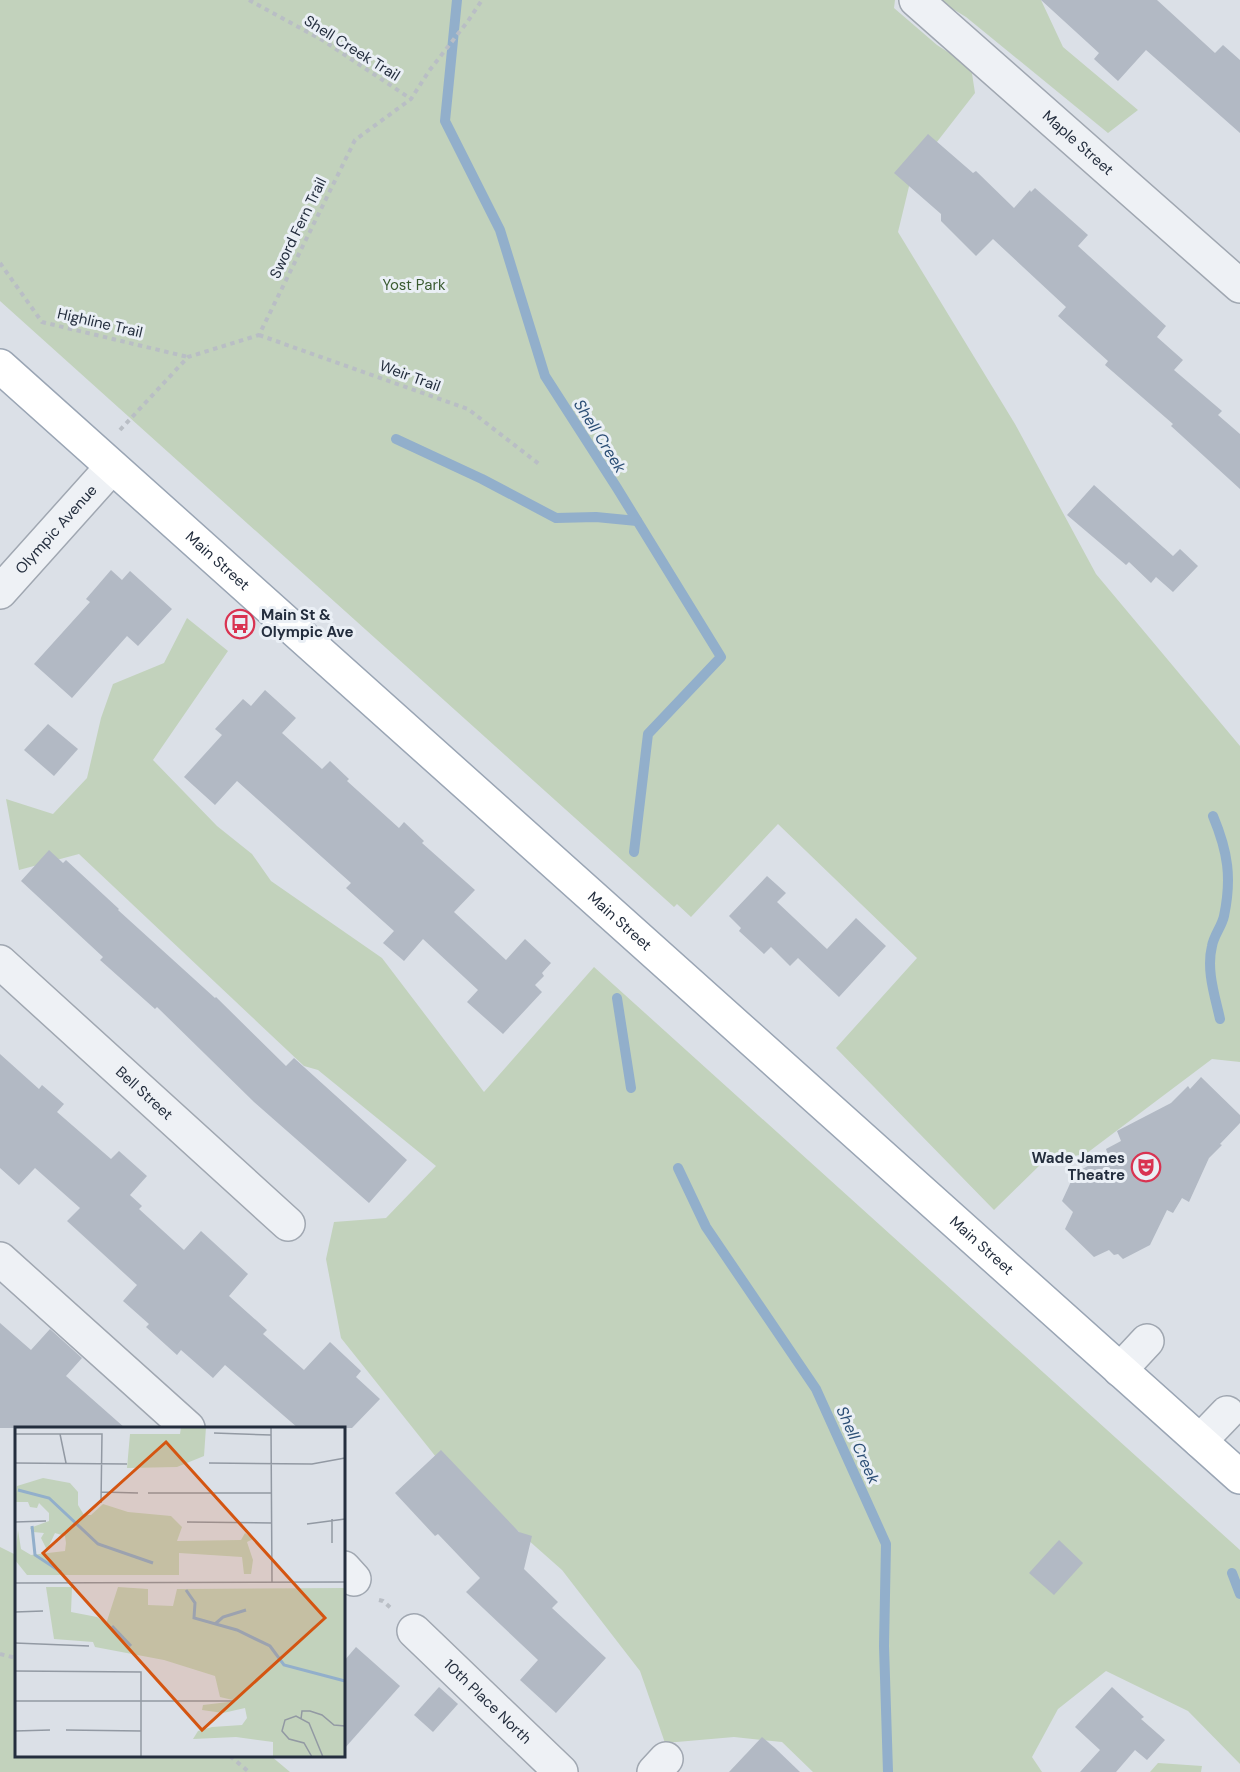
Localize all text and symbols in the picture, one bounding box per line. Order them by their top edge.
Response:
street label: Shell Creek Trail [300,11,404,85]
street label: Maple Street [1038,106,1118,180]
street label: Sword Fern Trail [265,174,331,282]
park label: Yost Park [383,275,446,295]
street label: Highline Trail [55,303,145,343]
street label: Weir Trail [377,356,443,396]
water label: Shell Creek [569,395,631,477]
street label: Olympic Avenue [11,481,101,578]
street label: Main Street [181,527,254,595]
place label: Main St & Olympic Ave [261,605,353,642]
bus stop icon: Main St & Olympic Ave [224,608,256,640]
street label: Main Street [583,887,656,955]
street label: Bell Street [111,1062,177,1125]
place label: Wade James Theatre [1031,1148,1125,1185]
theatre icon: Wade James Theatre [1130,1151,1162,1183]
street label: Main Street [945,1212,1018,1280]
water label: Shell Creek [832,1403,885,1488]
inset map [15,1427,345,1757]
street label: 10th Place North [439,1655,536,1748]

